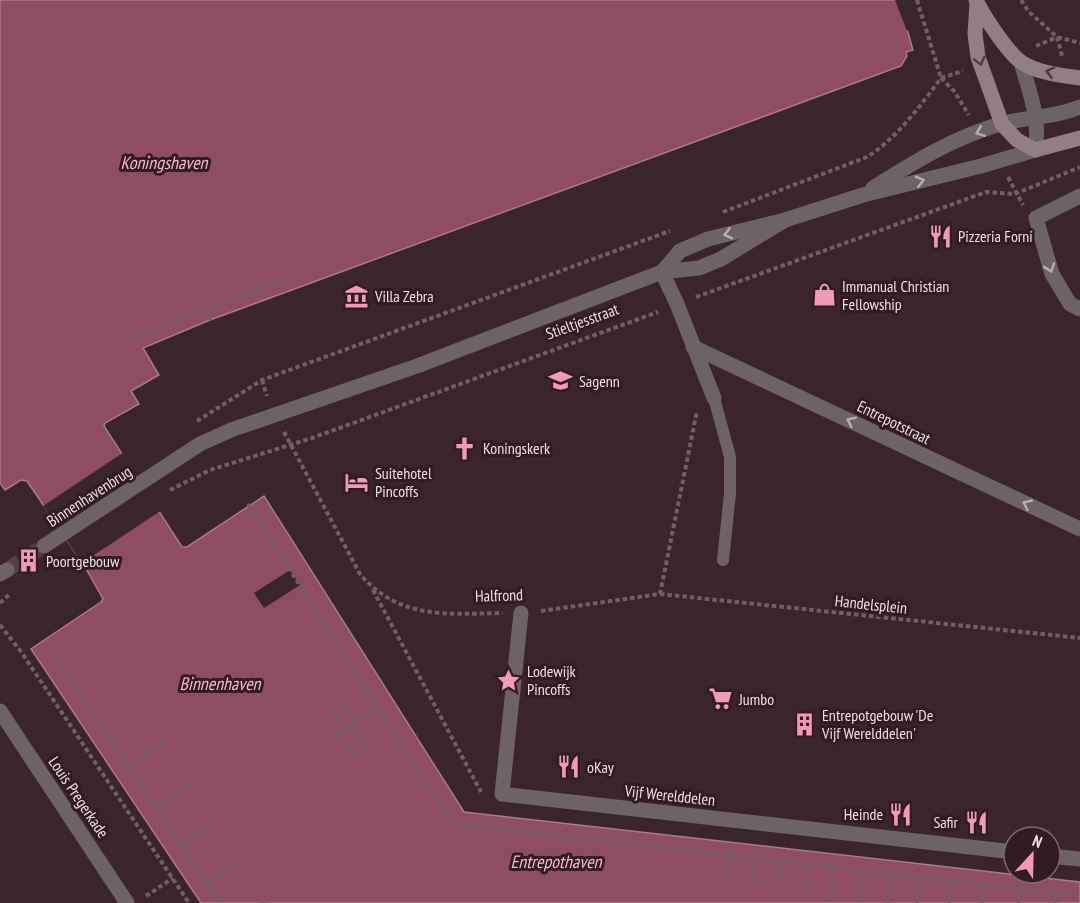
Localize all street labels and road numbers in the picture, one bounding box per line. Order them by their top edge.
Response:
street label: Stieltjesstraat [543,298,622,343]
street label: Entrepotstraat [854,396,934,449]
street label: Binnenhavenbrug [43,461,135,531]
street label: Halfrond [475,584,523,606]
street label: Handelsplein [834,590,908,618]
street label: Louis Pregerkade [44,753,114,841]
street label: Vijf Werelddelen [623,780,716,810]

